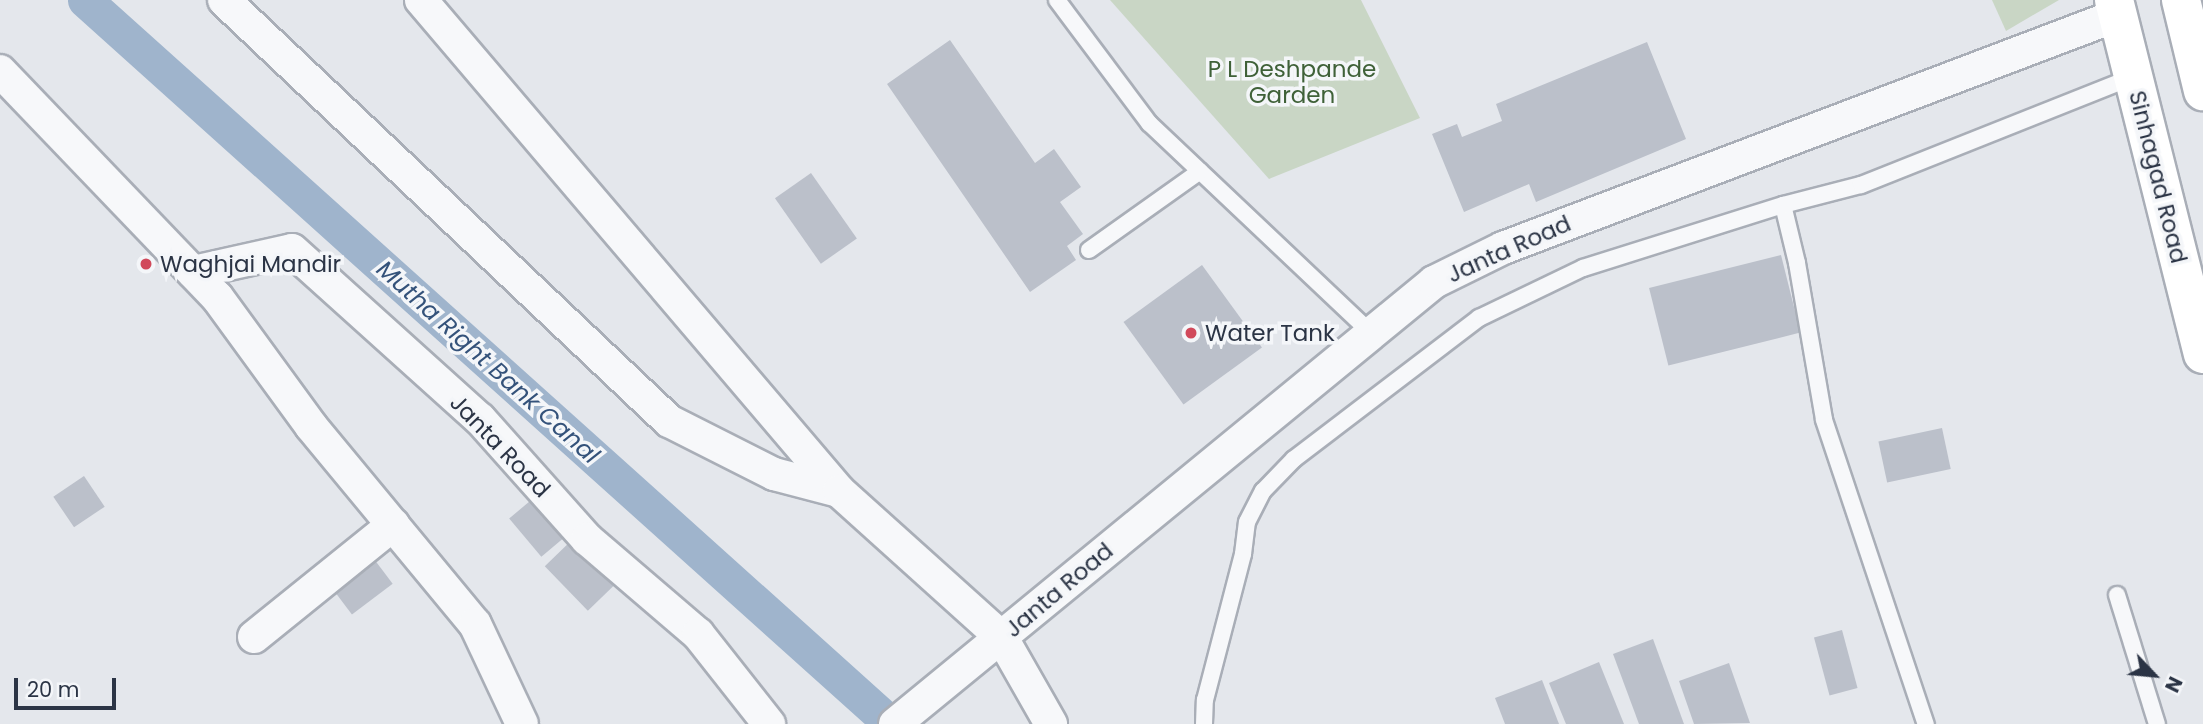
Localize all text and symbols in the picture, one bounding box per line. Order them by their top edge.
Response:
park label: P L Deshpande Garden [1208,55,1376,109]
street label: Sinhagad Road [2123,88,2193,266]
street label: Janta Road [1443,209,1575,289]
place label: Waghjai Mandir [160,250,341,278]
water label: Mutha Right Bank Canal [371,254,605,470]
marker: Waghjai Mandir [138,256,154,272]
place label: Water Tank [1205,319,1335,347]
marker: Water Tank [1183,325,1199,341]
street label: Janta Road [444,389,556,503]
street label: Janta Road [999,537,1119,643]
north arrow [2119,640,2189,710]
scale bar [18,664,119,708]
text: N [2158,672,2189,697]
text: 20 m [27,675,80,704]

